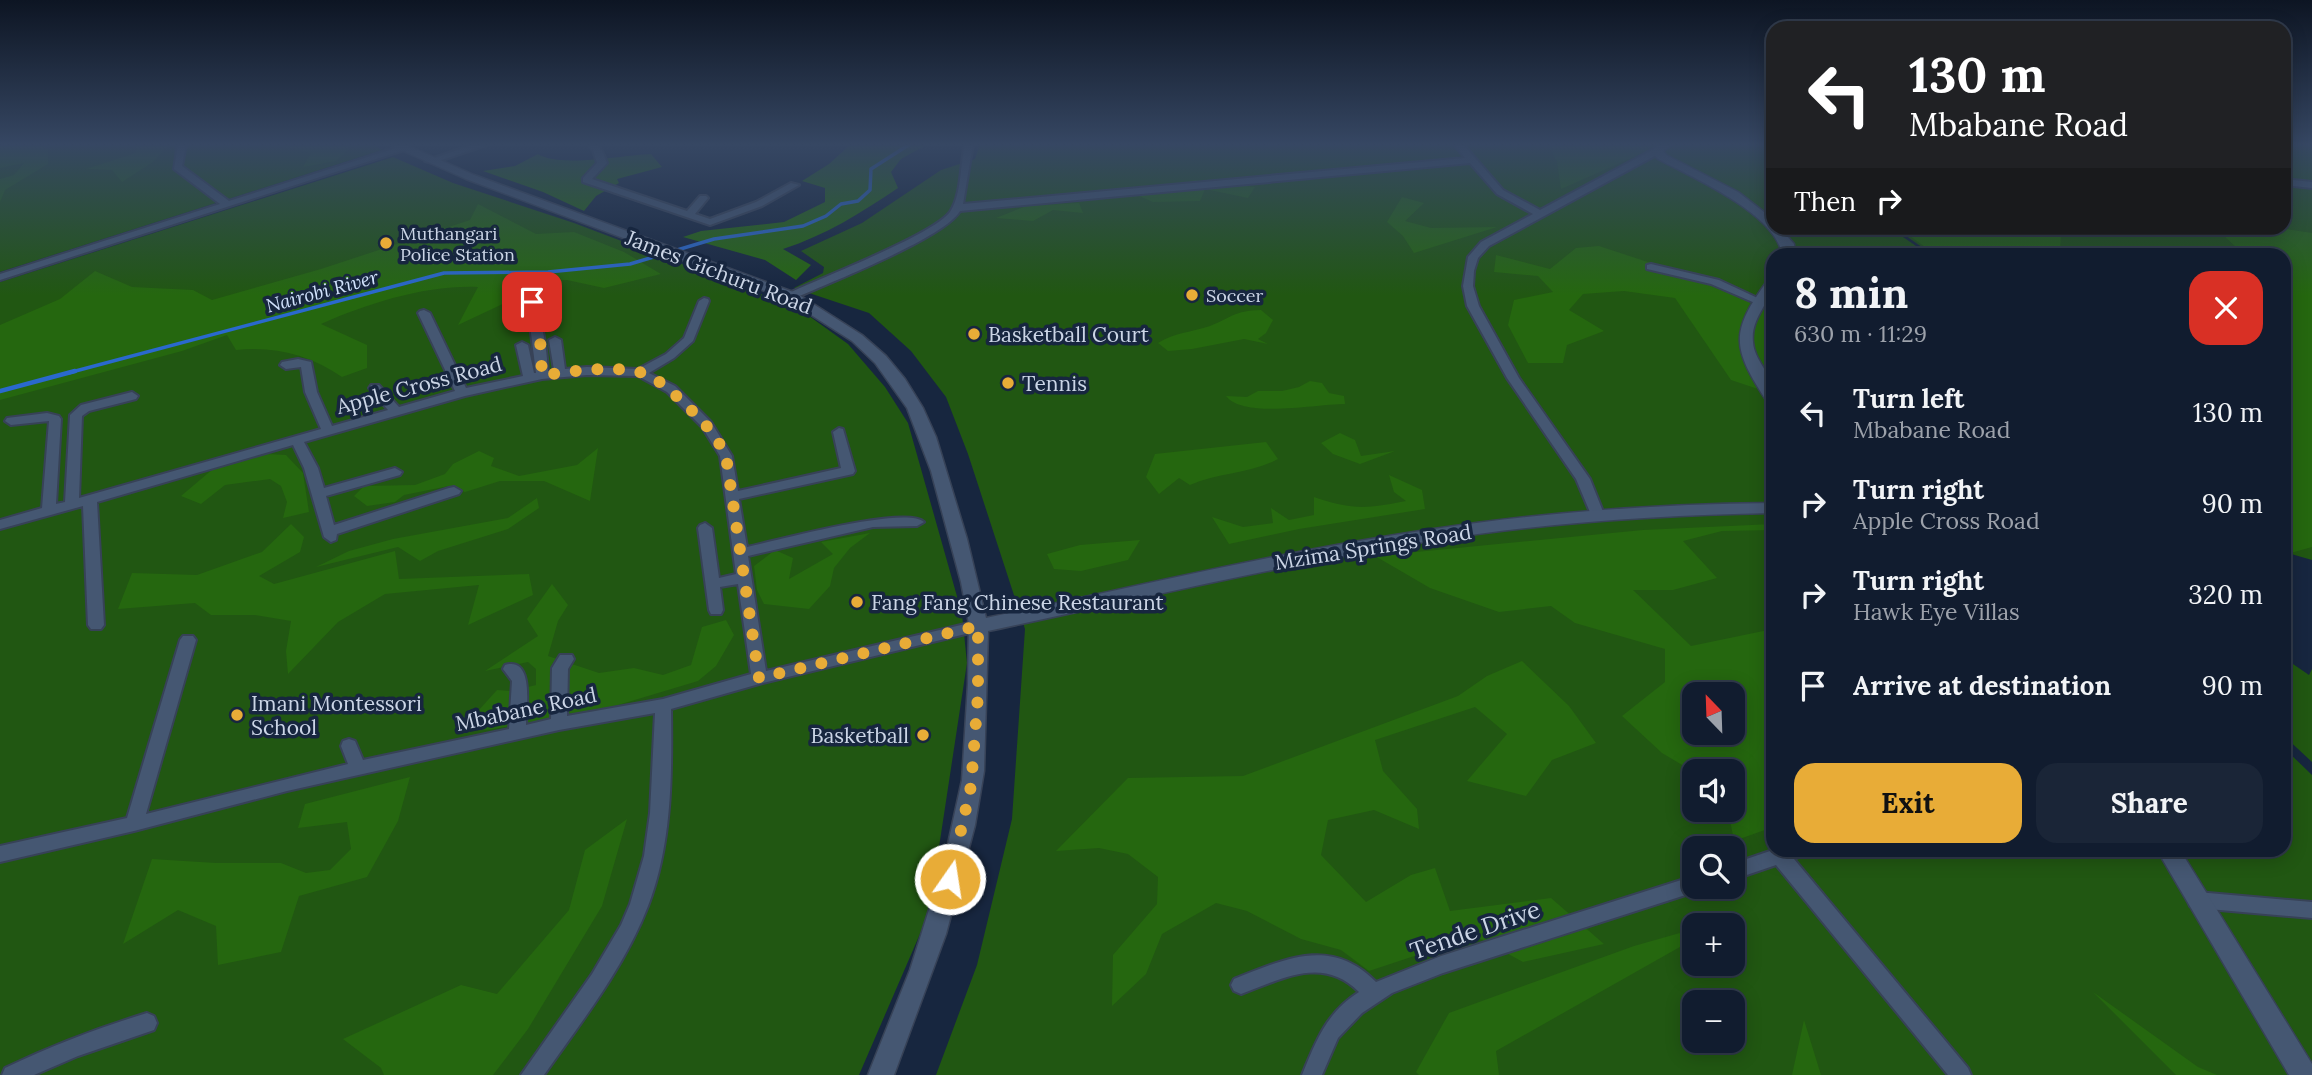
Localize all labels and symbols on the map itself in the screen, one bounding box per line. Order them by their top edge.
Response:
place label: Muthangari Police Station [400,222,515,266]
street label: James Gichuru Road [621,224,816,320]
marker: Muthangari Police Station [378,235,394,251]
water label: Nairobi River [263,264,381,318]
pin [502,272,562,332]
place label: Soccer [1206,284,1263,307]
marker: Soccer [1184,287,1200,303]
place label: Basketball Court [988,321,1150,348]
marker: Basketball Court [966,326,982,342]
street label: Apple Cross Road [332,350,505,420]
place label: Tennis [1022,370,1087,397]
marker: Tennis [1000,375,1016,391]
street label: Mzima Springs Road [1273,518,1473,576]
place label: Fang Fang Chinese Restaurant [871,589,1165,616]
marker: Fang Fang Chinese Restaurant [849,594,865,610]
street label: Mbabane Road [453,681,599,737]
north arrow [1682,682,1745,746]
place label: Imani Montessori School [251,690,422,741]
marker: Imani Montessori School [229,707,245,723]
place label: Basketball [810,722,909,749]
marker: Basketball [915,727,931,743]
position arrow [913,842,987,916]
street label: Tende Drive [1406,893,1544,967]

